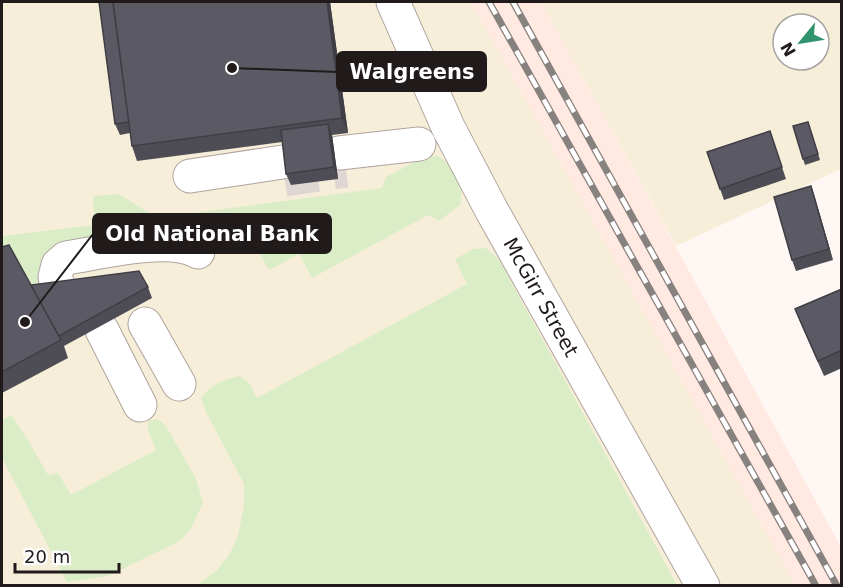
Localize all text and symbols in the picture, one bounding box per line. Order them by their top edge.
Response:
north arrow [771,12,831,72]
text: N [777,39,800,60]
callout: Walgreens [337,52,486,91]
text: Walgreens [349,60,475,84]
callout: Old National Bank [93,214,331,253]
text: Old National Bank [105,222,320,246]
street label: McGirr Street [498,233,584,361]
scale bar [15,536,118,574]
text: 20 m [24,546,70,567]

